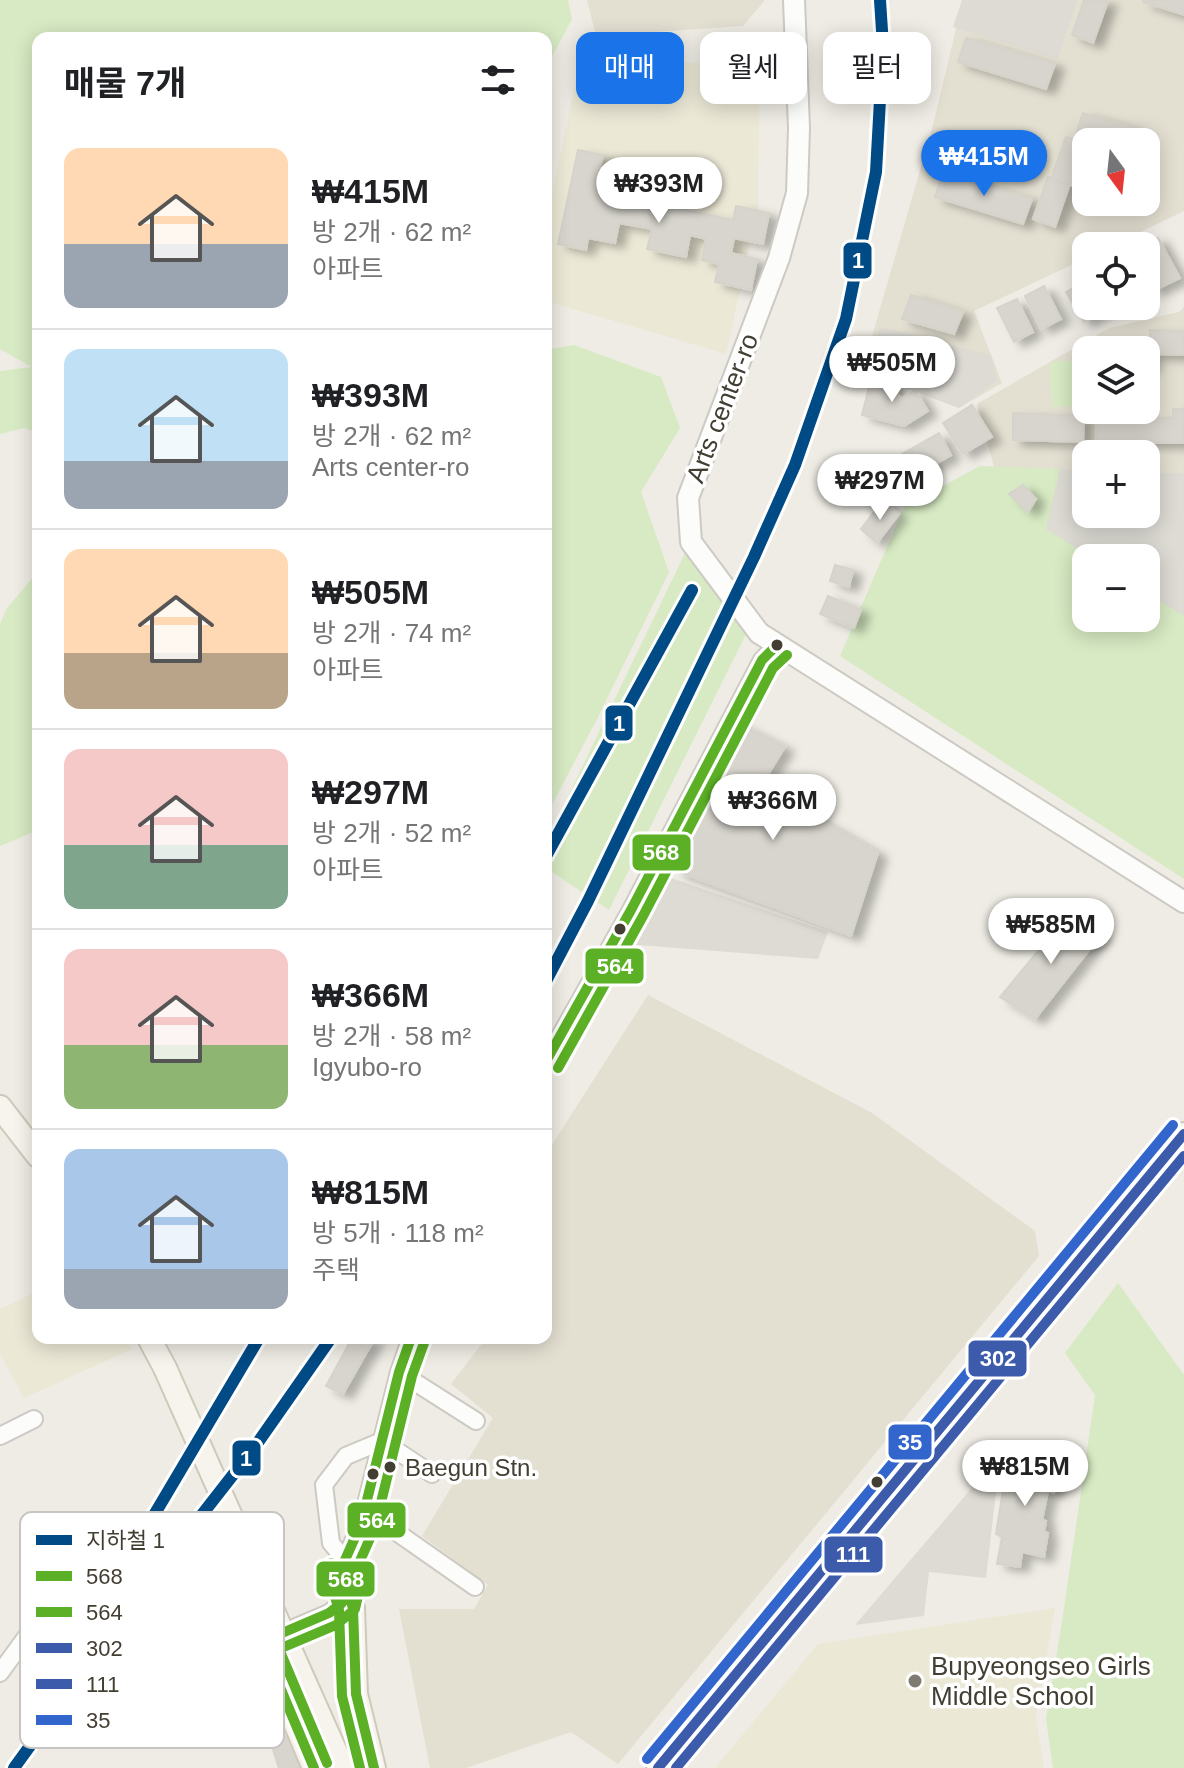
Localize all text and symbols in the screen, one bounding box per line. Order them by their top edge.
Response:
chip: 매매 [576,32,684,104]
chip: 월세 [700,32,807,104]
chip: 필터 [823,32,931,104]
icon: filters [476,58,520,102]
text: 매물 7개 [64,64,186,102]
north arrow [1072,128,1160,216]
map controls [1072,128,1160,632]
pin: ₩415M [928,130,1040,198]
text: ₩415M [939,141,1029,171]
pin: ₩393M [603,157,715,225]
text: ₩393M [614,168,704,198]
text: ₩415M [312,172,429,210]
icon: home [128,180,224,276]
text: 방 2개 · 62 m² [312,217,471,247]
button: locate [1072,232,1160,320]
line badge: 1 [842,241,873,280]
text: 1 [852,248,864,273]
text: 아파트 [312,254,384,284]
street label: Arts center-ro [680,329,764,487]
pin: ₩505M [836,336,948,404]
button: layers [1072,336,1160,424]
text: ₩505M [847,347,937,377]
text: ₩393M [312,376,429,414]
icon: home [128,381,224,477]
text: 방 2개 · 62 m² [312,421,471,451]
button: + [1072,440,1160,528]
text: Arts center-ro [312,452,470,482]
pin: ₩297M [824,454,936,522]
text: ₩297M [835,465,925,495]
button: − [1072,544,1160,632]
text: ₩505M [312,573,429,611]
icon: home [128,581,224,677]
text: 방 2개 · 74 m² [312,618,471,648]
unlabelled marker [769,637,785,653]
text: 아파트 [312,655,384,685]
line badge: 1 [604,704,634,742]
text: 1 [613,711,625,736]
text: ₩297M [312,773,429,811]
pin: ₩366M [717,774,829,842]
icon: home [128,781,224,877]
text: ₩366M [728,785,818,815]
text: 방 2개 · 52 m² [312,818,471,848]
line badge: 568 [631,833,692,872]
text: 568 [643,840,679,865]
text: 아파트 [312,855,384,885]
pin: ₩585M [995,898,1107,966]
text: ₩585M [1006,909,1096,939]
unlabelled marker [612,921,628,937]
line badge: 564 [584,947,645,985]
text: 564 [597,954,634,979]
text: ₩366M [312,976,429,1014]
icon: home [128,981,224,1077]
text: 방 2개 · 58 m² [312,1021,471,1051]
text: Igyubo-ro [312,1052,422,1082]
text: ₩815M [312,1173,429,1211]
icon: home [128,1181,224,1277]
text: 방 5개 · 118 m² [312,1218,484,1248]
text: 주택 [312,1255,360,1285]
line badge: 302 [967,1339,1028,1378]
text: 302 [980,1346,1016,1371]
line badge: 35 [887,1423,933,1461]
text: 35 [898,1430,922,1455]
line badge: 1 [231,1439,262,1477]
pin: ₩815M [969,1440,1081,1508]
text: 1 [240,1446,252,1471]
text: ₩815M [980,1451,1070,1481]
place label: Baegun Stn. [405,1454,537,1481]
marker: Baegun Stn. [382,1459,398,1475]
unlabelled marker [365,1466,381,1482]
unlabelled marker [869,1474,885,1490]
line badge: 564 [346,1501,407,1539]
text: 564 [359,1508,396,1533]
legend [20,1512,284,1748]
text: 지하철 1 [86,1528,165,1553]
line badge: 111 [823,1535,884,1574]
text: 111 [836,1542,870,1567]
line badge: 568 [315,1560,376,1598]
text: 568 [86,1564,123,1589]
text: 568 [328,1567,364,1592]
text: 564 [86,1600,123,1625]
text: 302 [86,1636,123,1661]
place label: Bupyeongseo Girls Middle School [931,1651,1151,1711]
text: 111 [86,1672,119,1697]
marker: Bupyeongseo Girls Middle School [906,1672,924,1690]
text: 35 [86,1708,110,1733]

